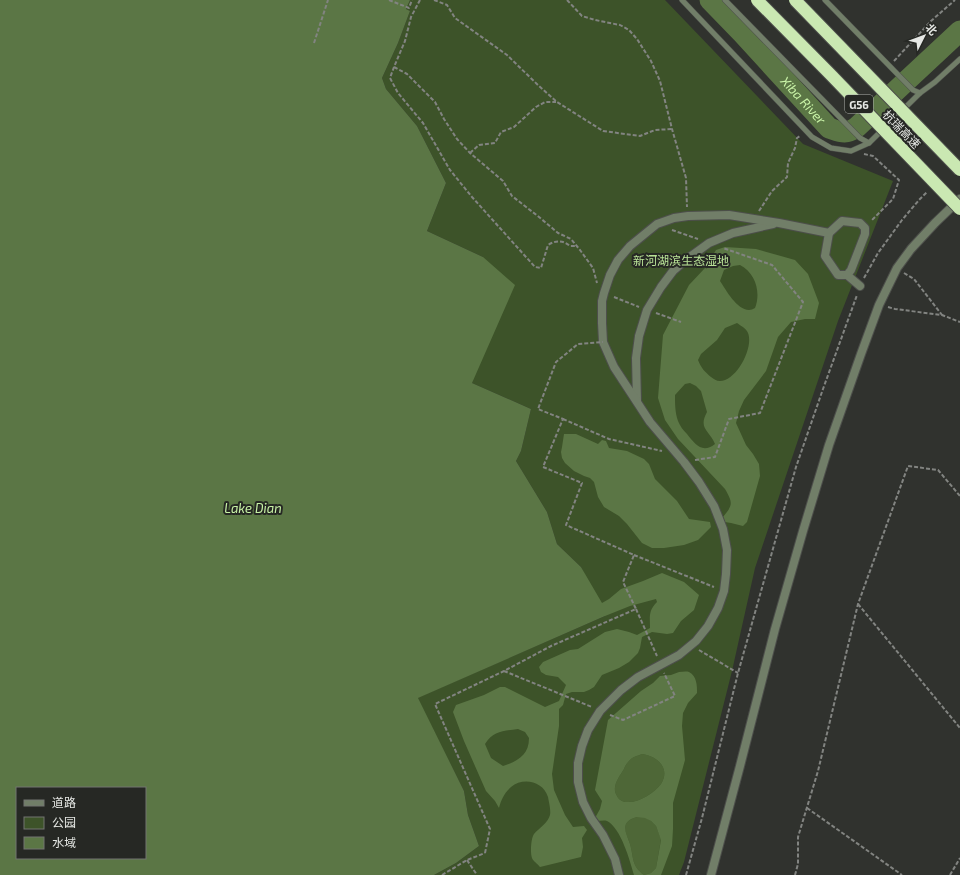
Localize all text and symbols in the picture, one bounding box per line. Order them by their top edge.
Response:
north arrow [904,16,944,56]
text: 北 [923,21,940,37]
water label: Xiba River [777,72,830,128]
road number: G56 [845,95,873,113]
street label: 杭瑞高速 [880,107,924,151]
park label: 新河湖滨生态湿地 [633,253,729,267]
water label: Lake Dian [224,500,282,516]
legend [16,787,146,859]
text: 道路 [52,795,76,809]
text: 公园 [52,815,76,829]
text: 水域 [52,835,76,849]

